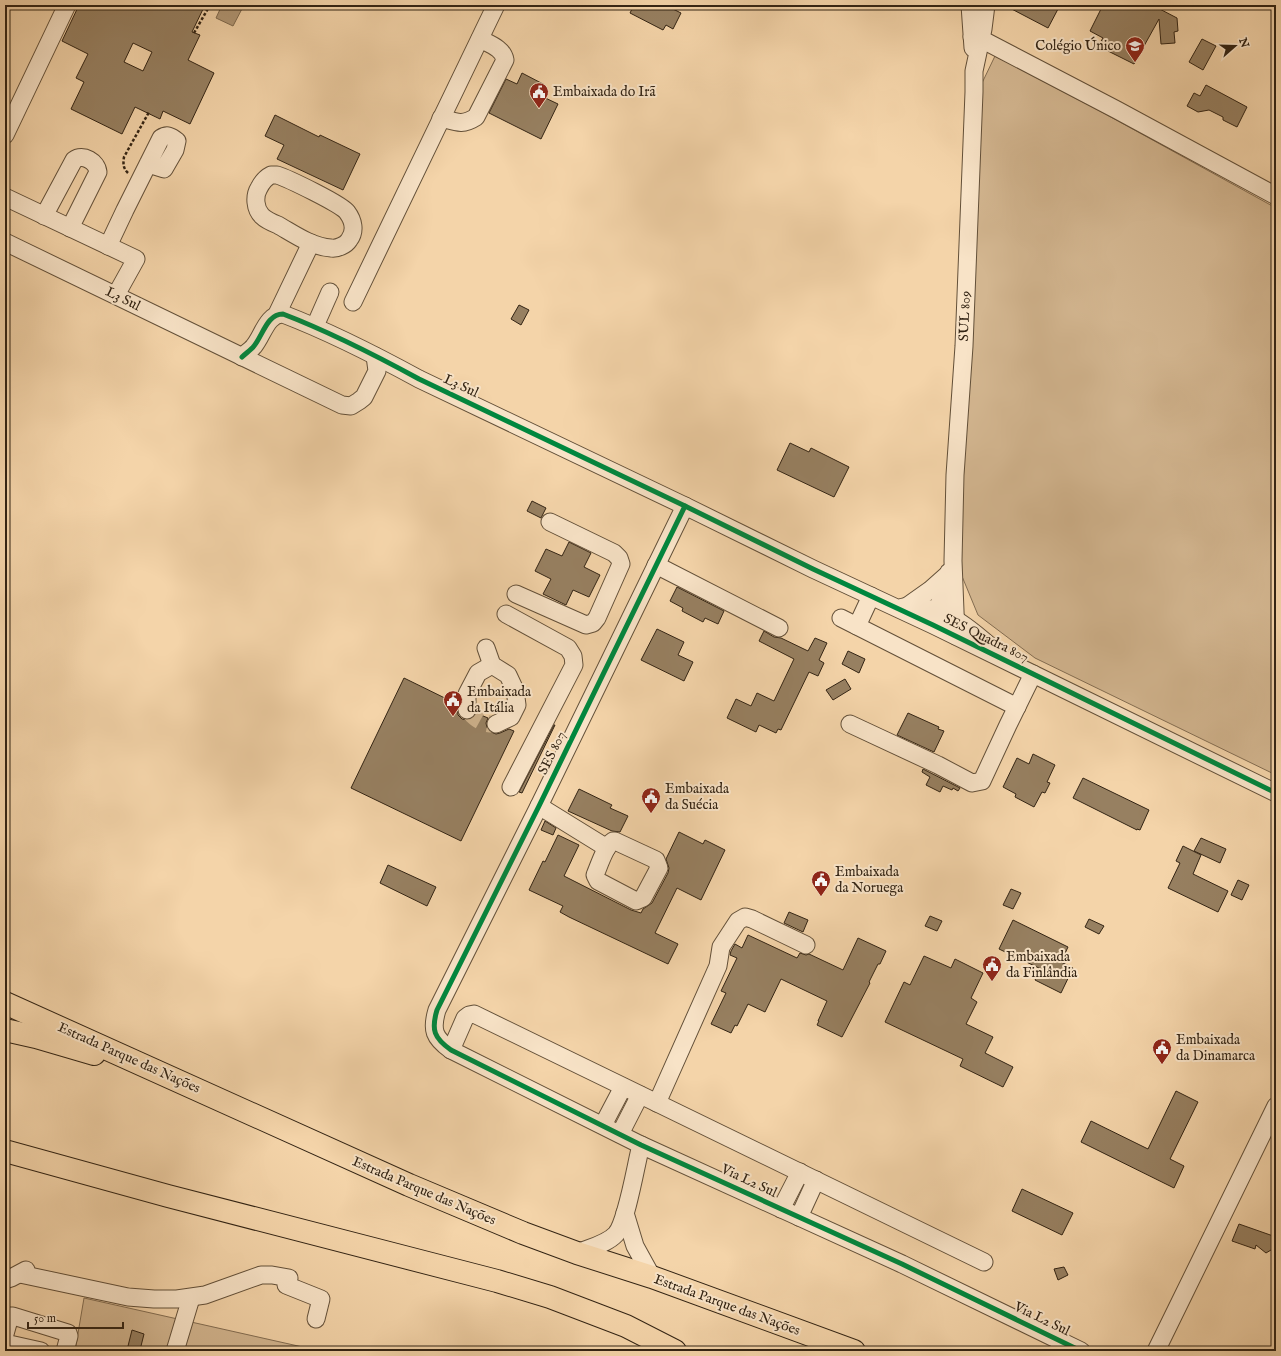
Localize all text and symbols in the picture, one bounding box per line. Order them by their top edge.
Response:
north arrow [1215,26,1255,66]
school or university icon: Colégio Único [1124,35,1146,63]
text: N [1235,35,1252,50]
place label: Colégio Único [1035,36,1121,55]
public building icon: Embaixada do Irã [528,81,550,109]
place label: Embaixada do Irã [553,83,656,101]
street label: L3 Sul [103,283,143,315]
street label: SUL 809 [955,290,975,342]
street label: L3 Sul [441,370,481,402]
street label: SES Quadra 807 [940,610,1032,666]
place label: Embaixada da Itália [467,683,532,717]
public building icon: Embaixada da Itália [442,689,464,717]
street label: SES 807 [534,728,570,778]
place label: Embaixada da Suécia [665,780,730,814]
public building icon: Embaixada da Suécia [640,786,662,814]
place label: Embaixada da Noruega [835,863,904,897]
public building icon: Embaixada da Noruega [810,869,832,897]
place label: Embaixada da Finlândia [1006,948,1078,982]
public building icon: Embaixada da Finlândia [981,954,1003,982]
street label: Estrada Parque das Nações [55,1018,203,1098]
place label: Embaixada da Dinamarca [1176,1031,1256,1065]
public building icon: Embaixada da Dinamarca [1151,1037,1173,1065]
street label: Estrada Parque das Nações [350,1153,499,1229]
street label: Via L2 Sul [717,1160,780,1202]
street label: Estrada Parque das Nações [651,1270,803,1340]
street label: Via L2 Sul [1010,1297,1073,1340]
scale bar [28,1304,123,1330]
text: 50 m [34,1311,56,1326]

